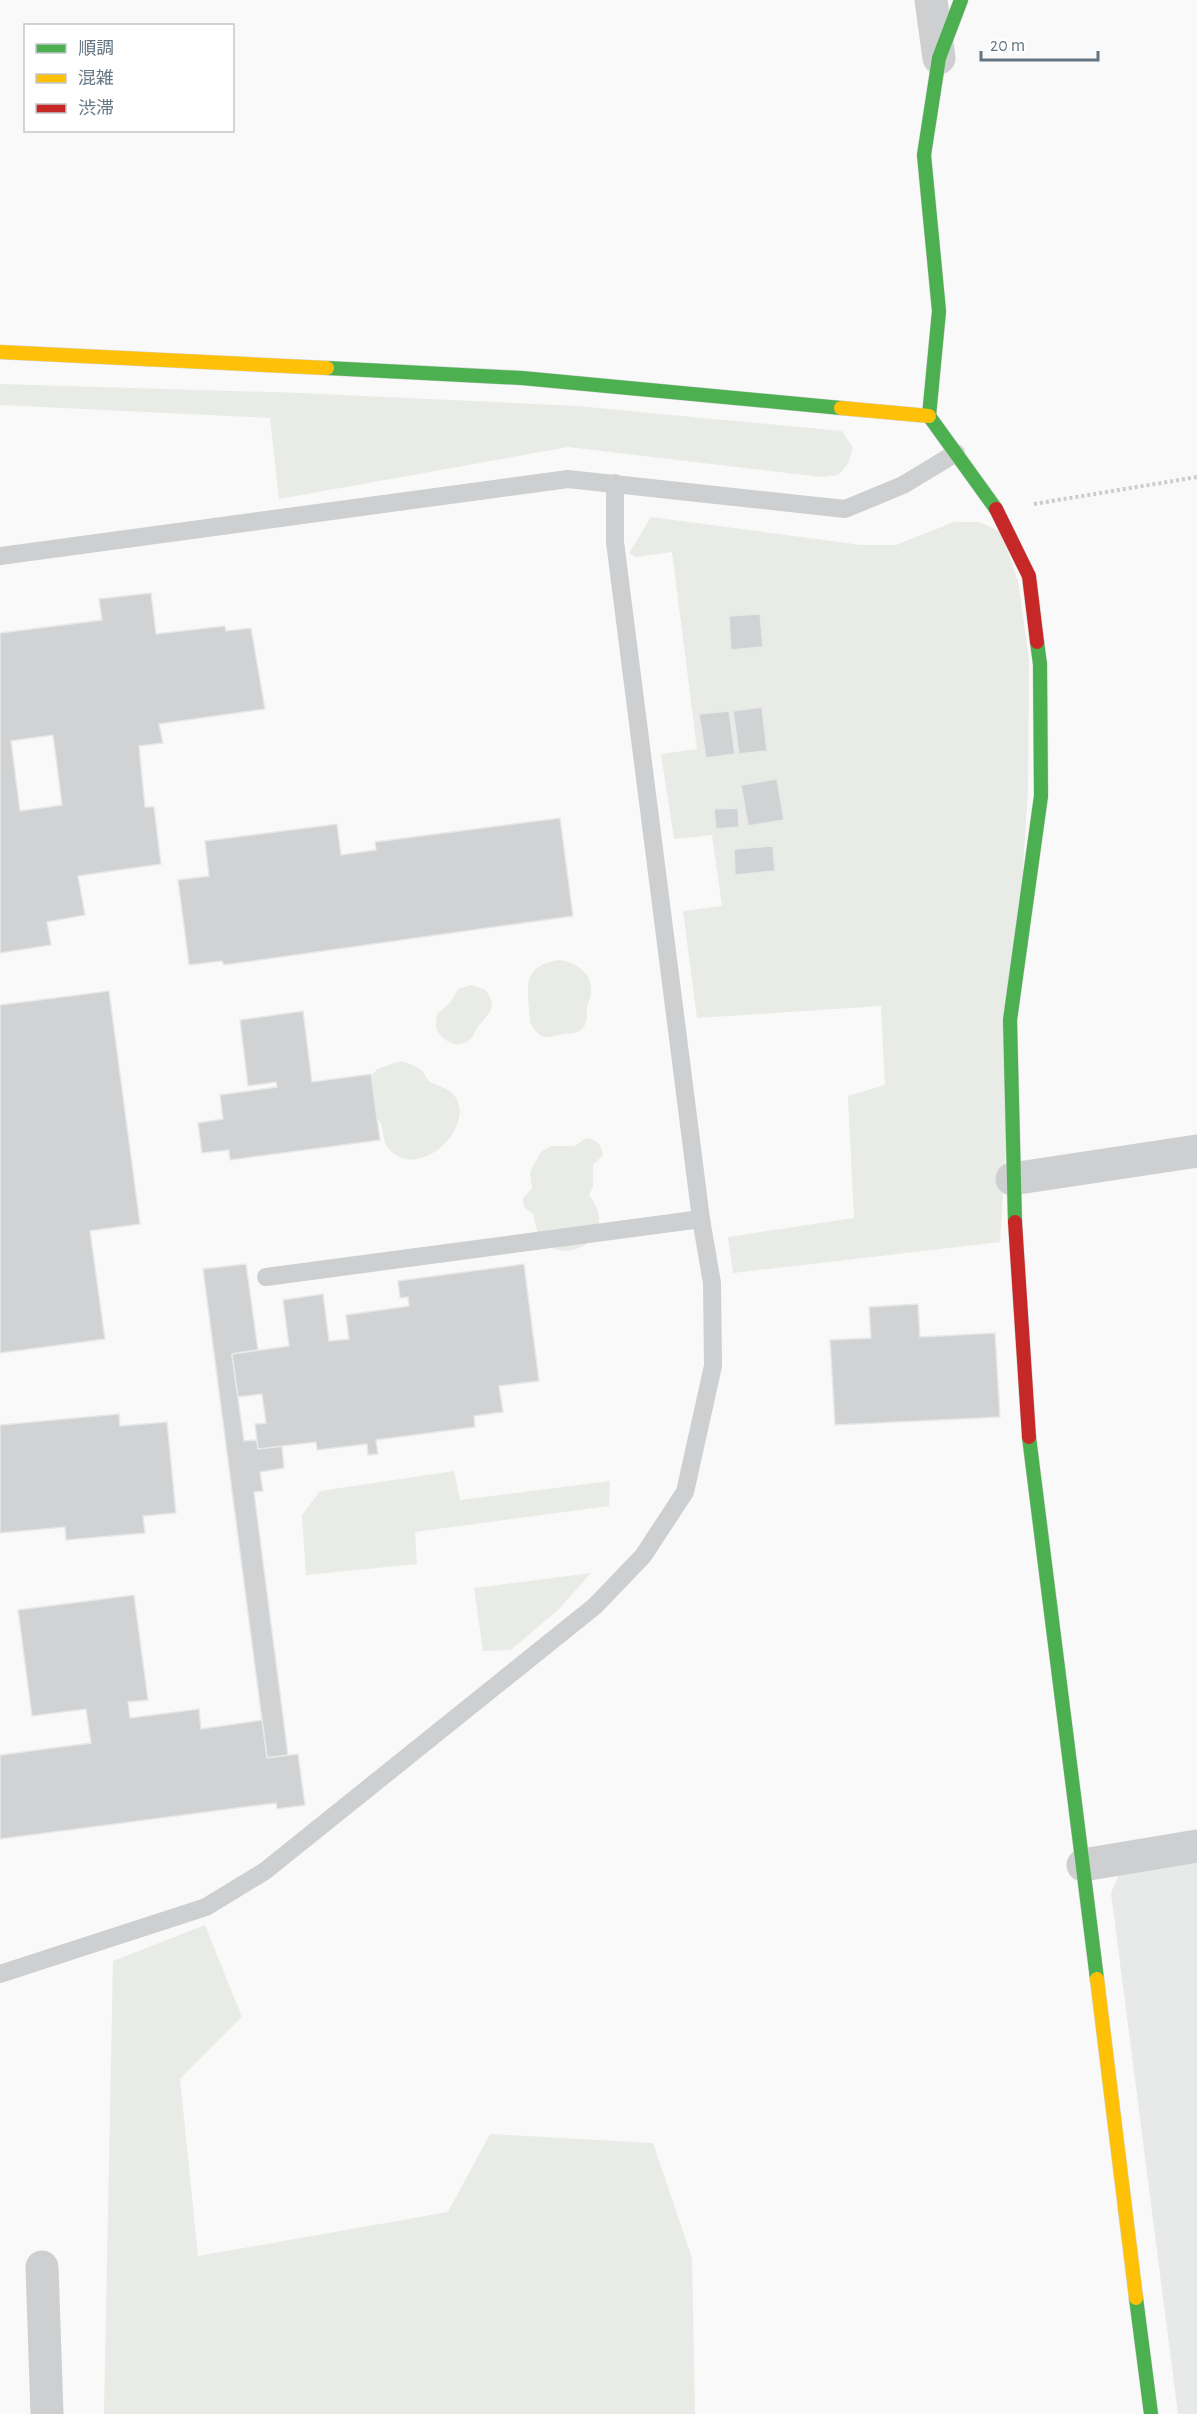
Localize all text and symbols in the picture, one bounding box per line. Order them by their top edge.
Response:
legend [24,24,234,132]
scale bar [981,24,1098,62]
text: 20 m [990,37,1025,55]
text: 順調 [78,40,114,58]
text: 混雑 [78,68,114,88]
text: 渋滞 [78,99,114,118]

